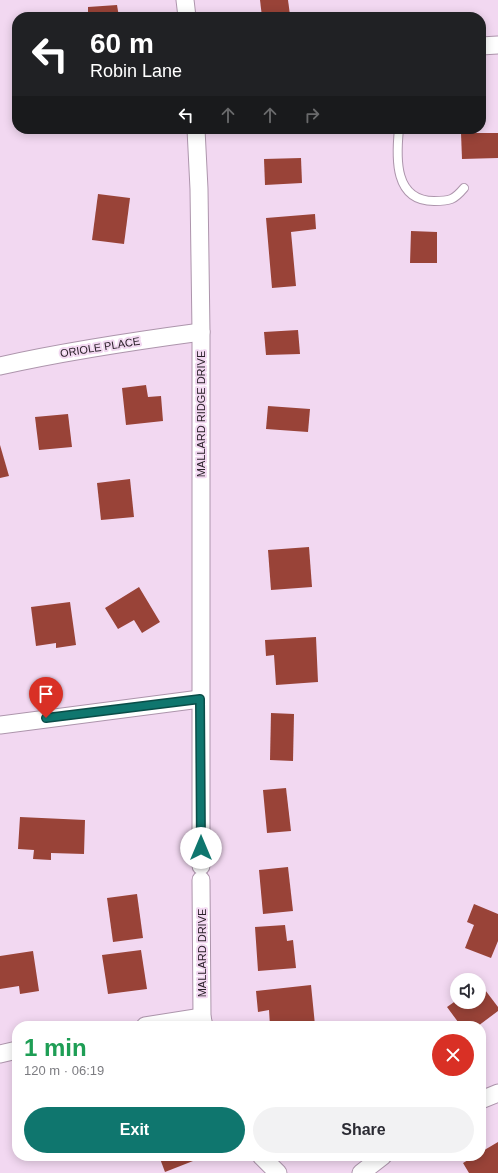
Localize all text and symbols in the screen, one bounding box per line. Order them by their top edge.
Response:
icon: left [24,28,76,80]
text: 60 m [90,28,154,59]
text: Robin Lane [90,61,182,81]
icon: left [175,104,197,126]
icon: ahead [217,104,239,126]
icon: ahead [259,104,281,126]
icon: right [301,104,323,126]
street label: ORIOLE PLACE [59,335,141,359]
street label: MALLARD RIDGE DRIVE [195,351,207,477]
pin [29,677,63,718]
icon: arrive [35,683,57,705]
position arrow [180,827,222,869]
street label: MALLARD DRIVE [196,909,208,997]
map controls [450,973,486,1009]
button: sound [450,973,486,1009]
text: 1 min [24,1034,87,1061]
button: close [432,1034,474,1076]
text: 120 m · 06:19 [24,1063,104,1078]
button: Exit [24,1107,245,1153]
button: Share [253,1107,474,1153]

